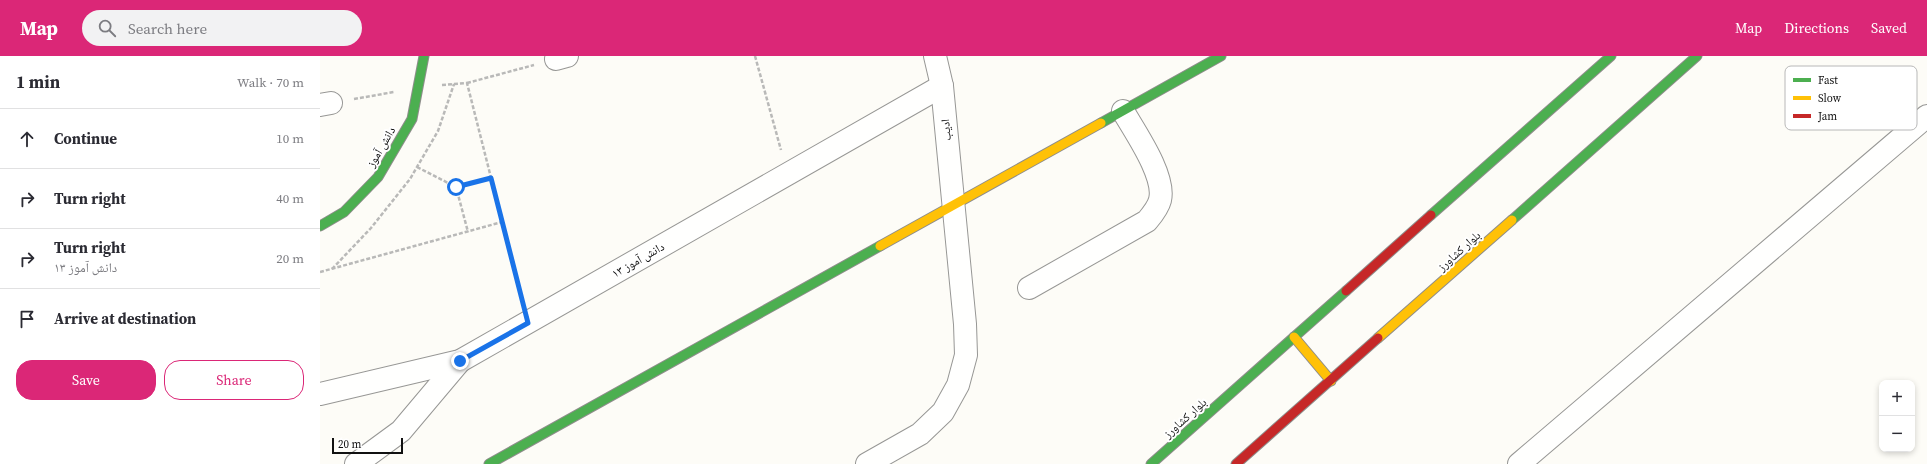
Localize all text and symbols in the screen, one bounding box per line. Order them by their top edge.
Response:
search box [82,10,362,46]
text: Map [20,15,58,41]
icon: search [96,17,118,39]
text: Search here [128,18,207,39]
text: Map [1735,18,1762,38]
text: Directions [1784,18,1849,38]
text: Saved [1871,18,1907,38]
legend [1785,66,1917,130]
text: 1 min [16,70,60,94]
text: Fast [1818,73,1838,88]
text: Walk · 70 m [237,74,304,91]
text: Slow [1818,91,1842,106]
text: Jam [1817,109,1837,124]
street label: ادیب [937,118,955,142]
street label: دانش آموز [362,124,399,171]
icon: ahead [16,128,38,150]
text: Continue [54,128,117,149]
text: 10 m [276,130,304,147]
route start [447,178,465,196]
icon: right [16,188,38,210]
text: Turn right [54,188,126,209]
text: 40 m [276,190,304,207]
street label: بلوار کشاورز [1433,227,1484,275]
text: Turn right [54,237,126,258]
street label: دانش آموز ۱۳ [609,238,667,281]
icon: right [16,248,38,270]
text: 20 m [276,250,304,267]
text: دانش آموز ۱۳ [54,259,117,276]
icon: arrive [16,308,38,330]
text: Arrive at destination [54,308,196,329]
route end [451,352,469,370]
button: Save [16,360,156,400]
button: Share [164,360,304,400]
map controls [1879,380,1915,452]
button: + [1879,380,1915,416]
street label: بلوار کشاورز [1159,394,1210,442]
button: − [1879,416,1915,452]
scale bar [332,436,403,455]
text: 20 m [338,437,361,452]

